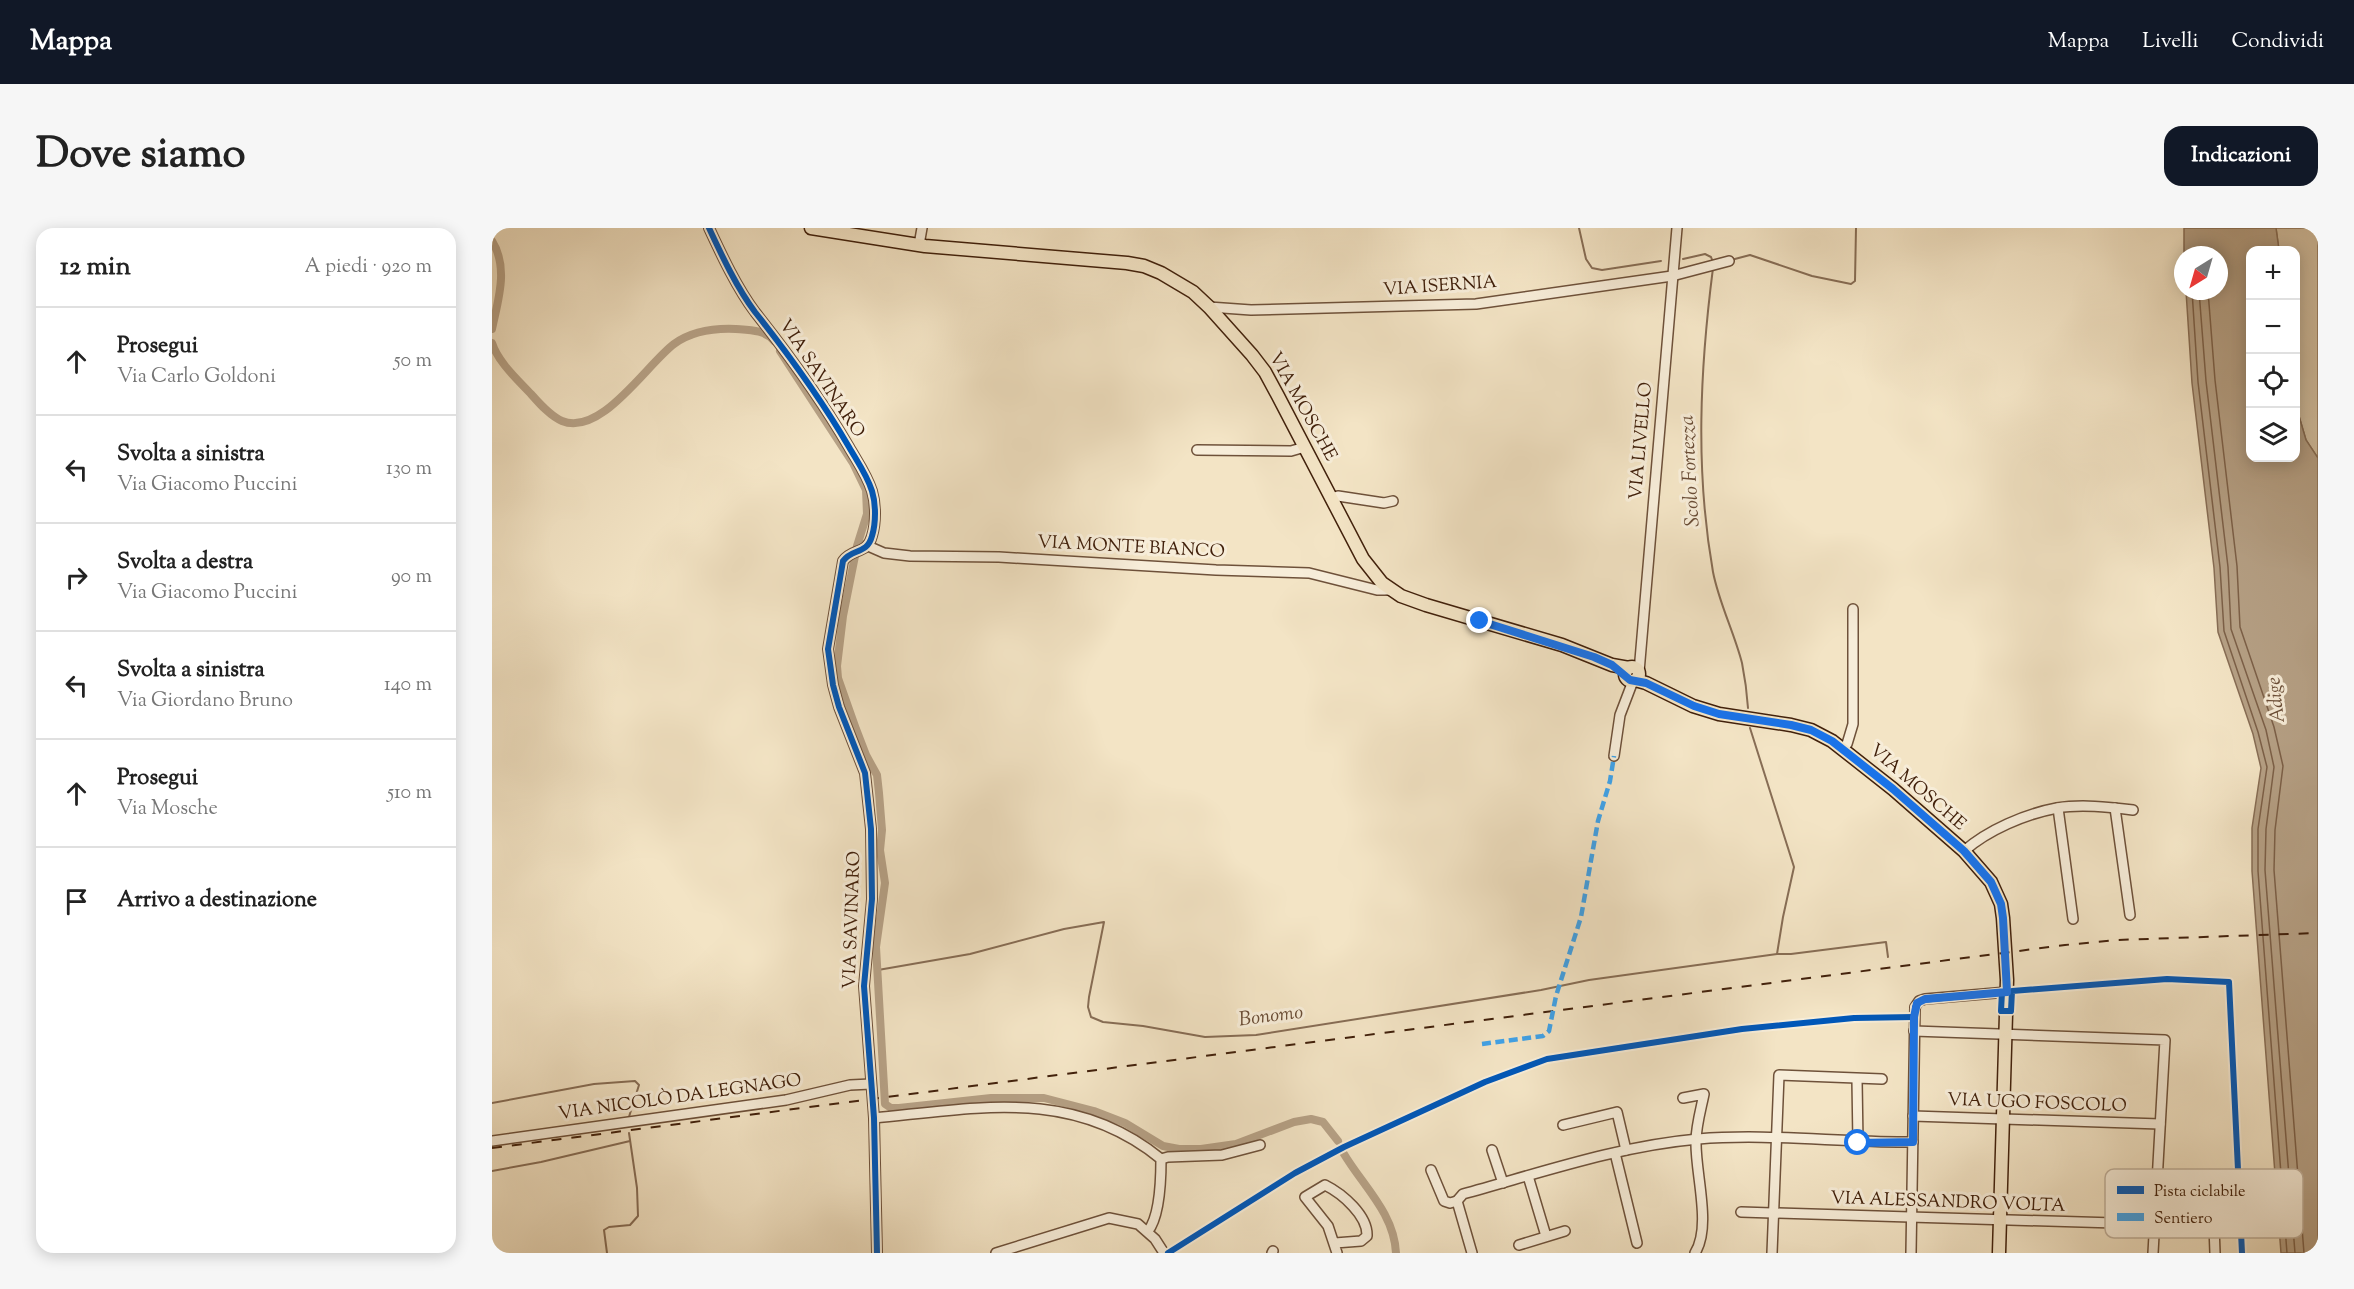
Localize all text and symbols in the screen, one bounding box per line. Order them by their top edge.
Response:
text: Mappa [30,22,112,62]
text: Mappa [2048,27,2109,57]
text: Livelli [2142,27,2199,57]
text: Condividi [2232,27,2324,57]
text: Dove siamo [36,126,245,186]
button: Indicazioni [2164,126,2318,186]
north arrow [2174,246,2228,300]
map controls [2246,246,2300,462]
button: + [2246,246,2300,300]
text: 12 min [60,249,131,286]
text: A piedi · 920 m [305,253,432,282]
street label: VIA ISERNIA [1382,270,1498,304]
button: − [2246,300,2300,354]
street label: VIA SAVINARO [772,314,870,444]
text: Prosegui [117,331,198,363]
icon: ahead [60,345,93,378]
text: 50 m [394,347,432,376]
street label: VIA MOSCHE [1261,348,1343,466]
button: locate [2246,354,2300,408]
text: Via Carlo Goldoni [117,363,276,392]
street label: VIA LIVELLO [1624,381,1660,501]
button: layers [2246,408,2300,462]
water label: Scolo Fortezza [1674,414,1708,528]
text: Svolta a sinistra [117,439,265,471]
icon: left [60,453,93,486]
text: 130 m [386,455,432,484]
text: Via Giacomo Puccini [117,471,297,500]
street label: VIA MONTE BIANCO [1036,530,1226,566]
text: Svolta a destra [117,547,253,579]
icon: right [60,561,93,594]
text: 90 m [391,563,432,592]
text: Via Giacomo Puccini [117,579,297,608]
route end [1466,607,1492,633]
text: Svolta a sinistra [117,655,265,687]
icon: left [60,669,93,702]
text: 140 m [384,671,432,700]
water label: Adige [2260,675,2294,725]
text: Via Giordano Bruno [117,687,293,716]
street label: VIA MOSCHE [1863,739,1971,838]
text: Prosegui [117,763,198,795]
icon: ahead [60,777,93,810]
text: 510 m [387,779,432,808]
text: Via Mosche [117,795,218,824]
street label: VIA SAVINARO [838,851,868,989]
icon: arrive [60,885,93,918]
text: Arrivo a destinazione [117,885,317,917]
water label: Bonomo [1237,999,1305,1035]
street label: VIA NICOLÒ DA LEGNAGO [557,1067,803,1128]
street label: VIA UGO FOSCOLO [1947,1088,2127,1120]
route start [1844,1129,1870,1155]
legend [2105,1169,2303,1238]
text: Pista ciclabile [2154,1181,2245,1204]
street label: VIA ALESSANDRO VOLTA [1830,1186,2066,1220]
text: Sentiero [2154,1208,2213,1231]

